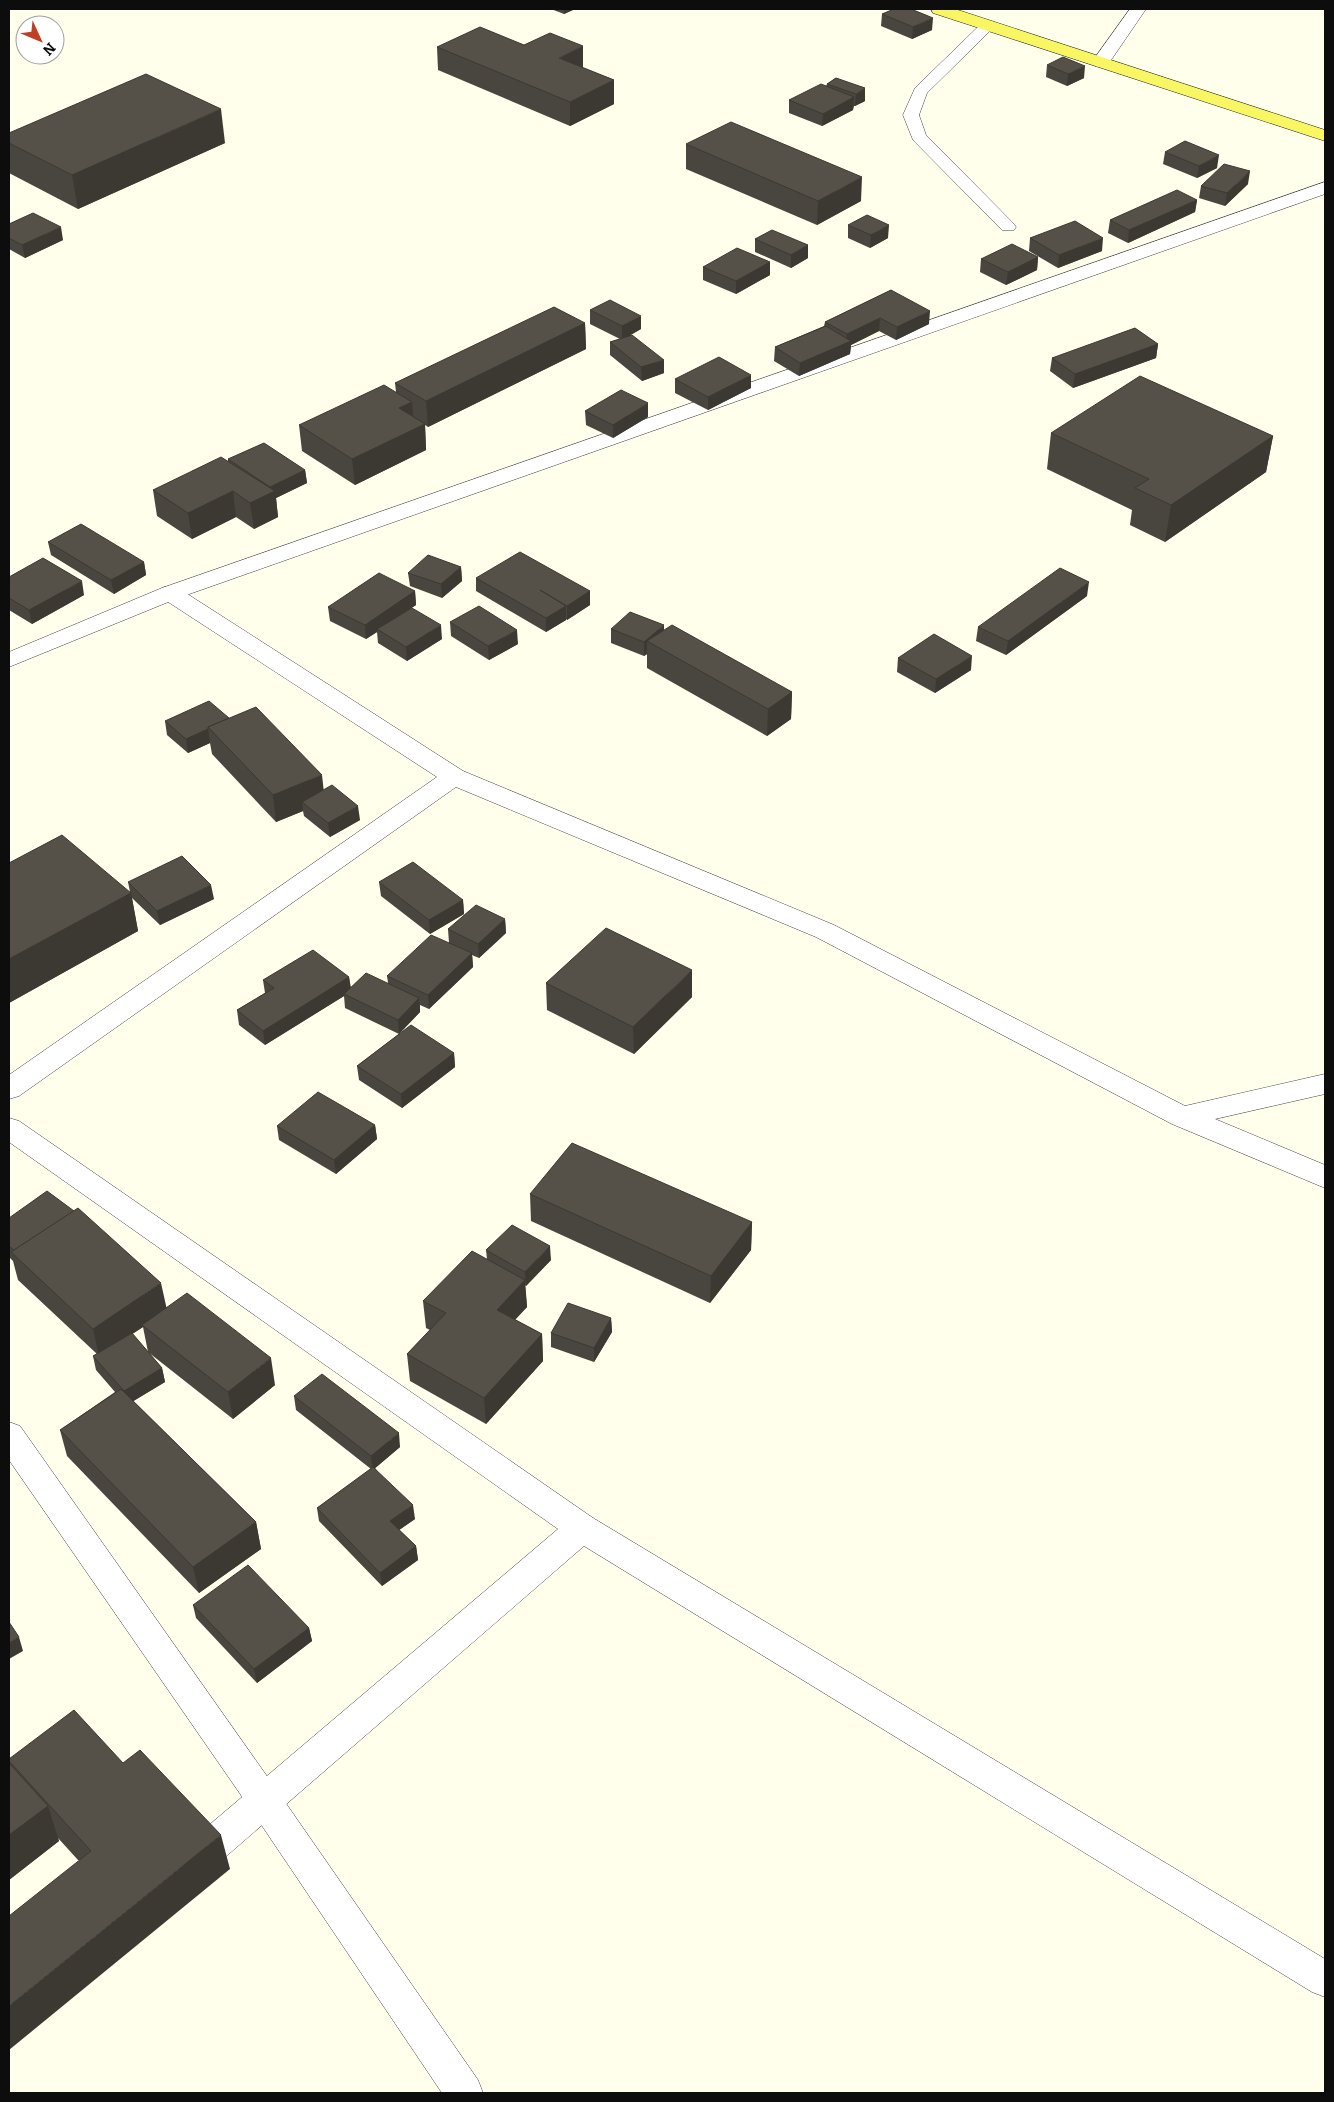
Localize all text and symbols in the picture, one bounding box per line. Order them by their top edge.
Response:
north arrow [15,15,65,65]
text: N [39,39,59,59]

